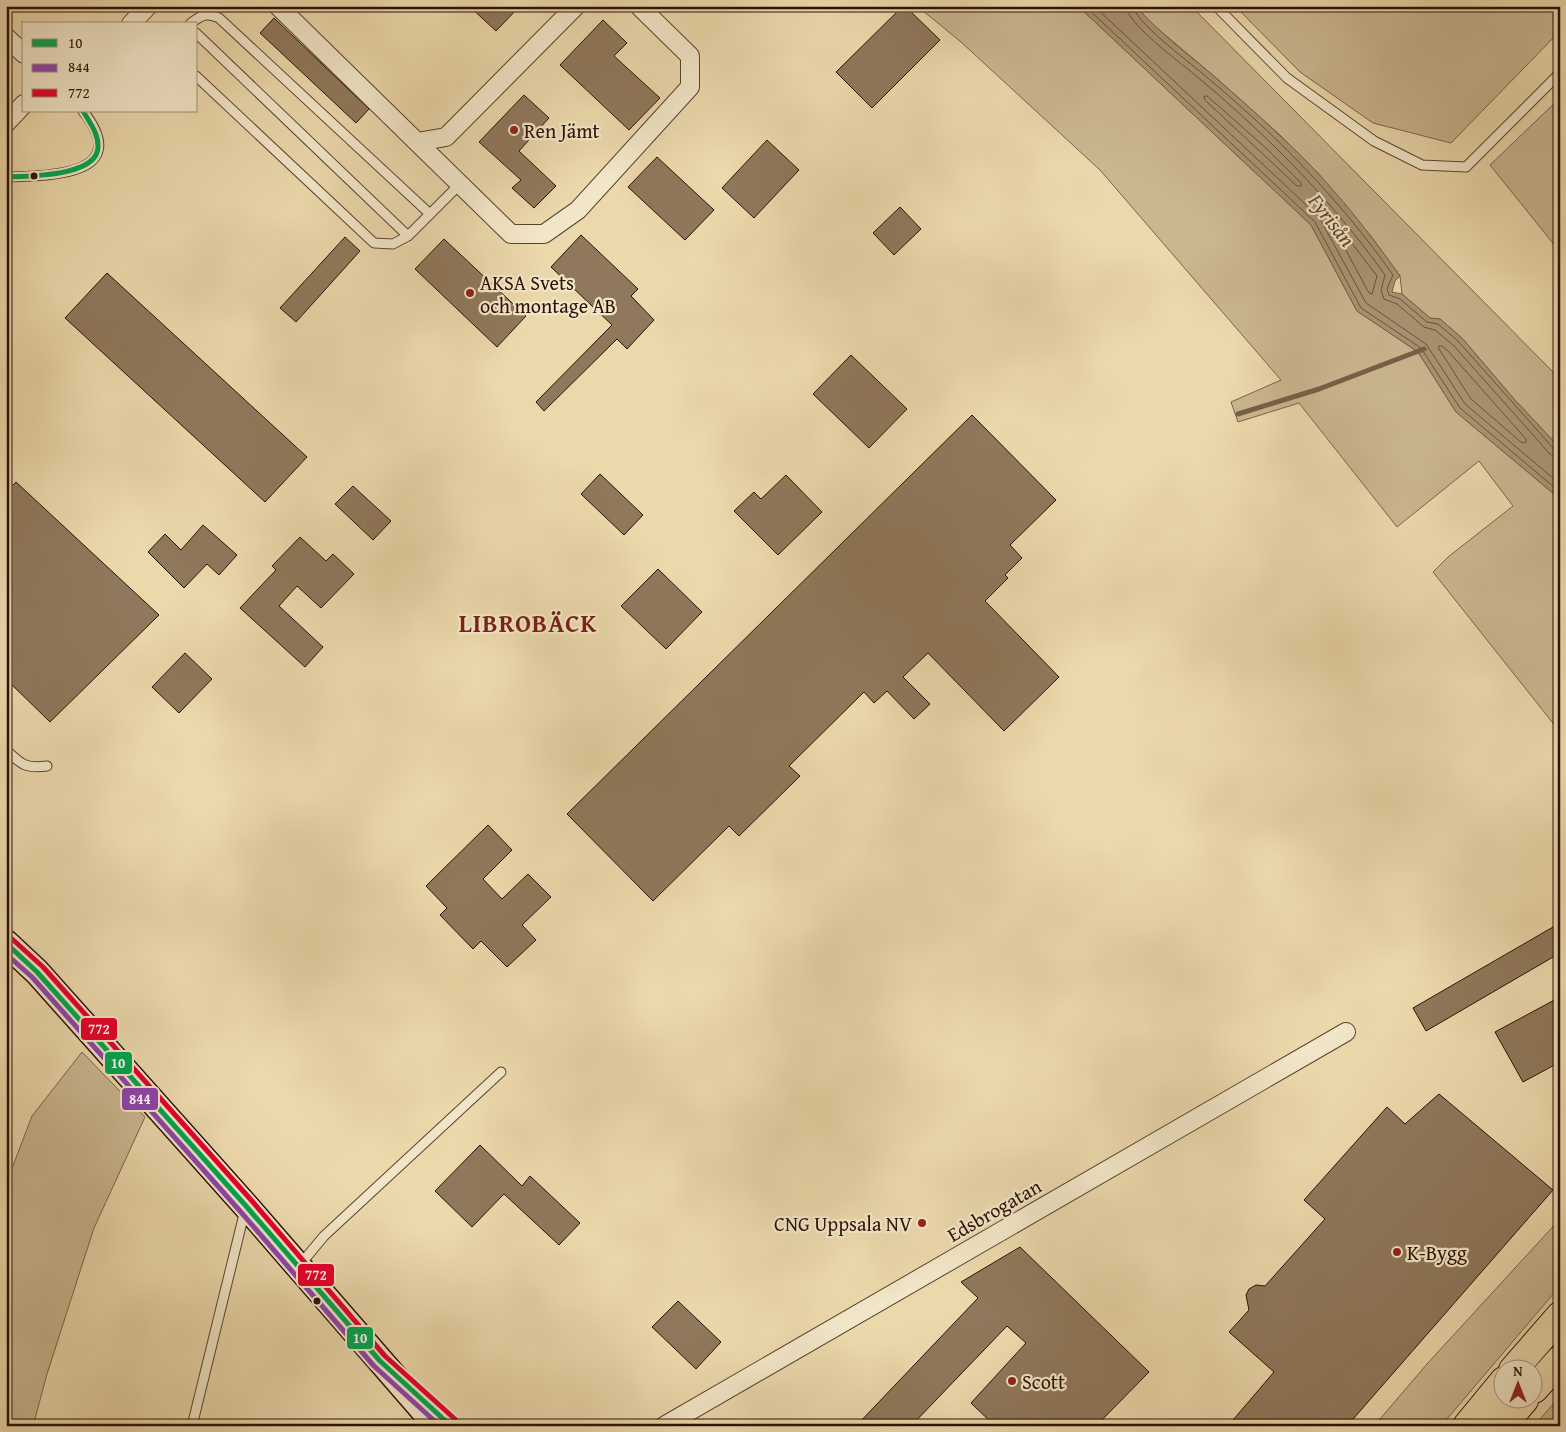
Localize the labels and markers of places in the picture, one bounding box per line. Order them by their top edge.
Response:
place label: Ren Jämt [524,116,600,145]
marker: Ren Jämt [508,124,520,136]
unlabelled marker [29,171,39,181]
place label: AKSA Svets och montage AB [480,268,616,320]
marker: AKSA Svets och montage AB [464,287,476,299]
place label: CNG Uppsala NV [774,1209,912,1238]
marker: CNG Uppsala NV [916,1217,928,1229]
place label: K-Bygg [1407,1238,1467,1267]
marker: K-Bygg [1391,1246,1403,1258]
unlabelled marker [312,1296,322,1306]
place label: Scott [1022,1367,1065,1396]
marker: Scott [1006,1375,1018,1387]

